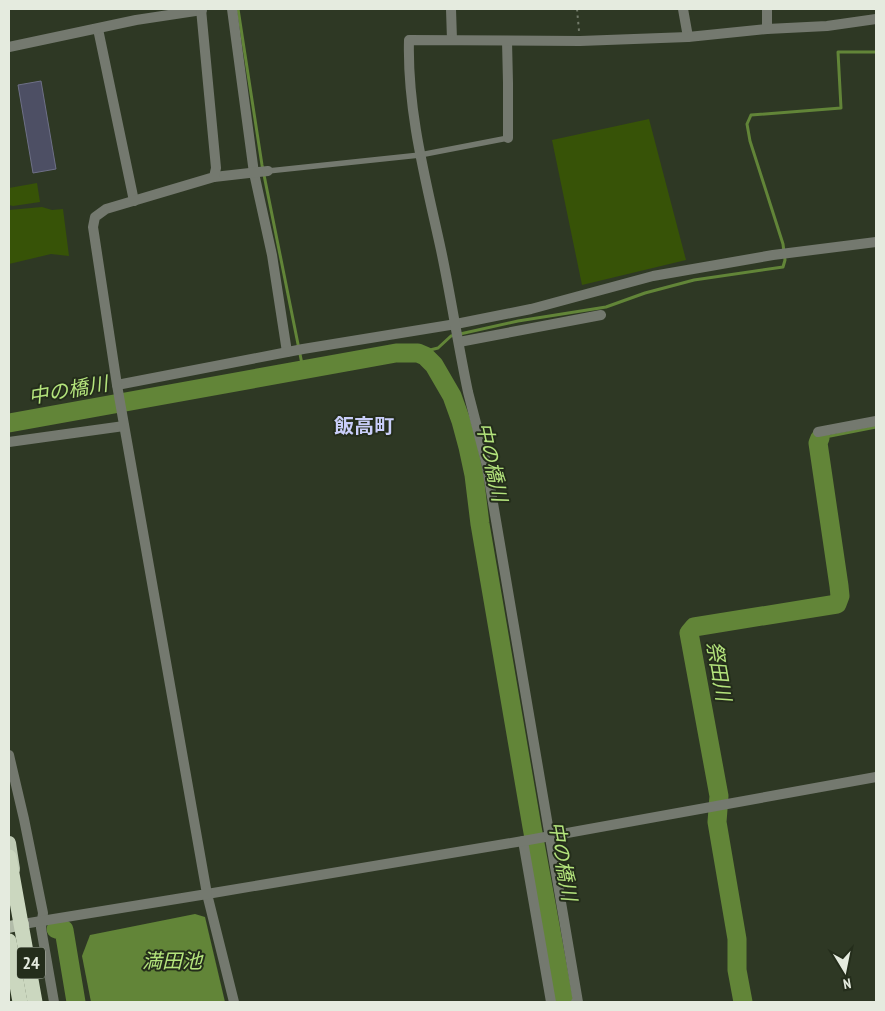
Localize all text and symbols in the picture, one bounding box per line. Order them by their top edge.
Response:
water label: 中の橋川 [26,370,112,410]
district label: 飯高町 [334,413,394,439]
water label: 中の橋川 [471,420,513,506]
water label: 祭田川 [701,639,737,705]
water label: 中の橋川 [543,819,583,905]
north arrow [820,946,870,996]
road number: 24 [17,948,45,978]
water label: 満田池 [142,948,204,974]
text: N [842,974,853,993]

